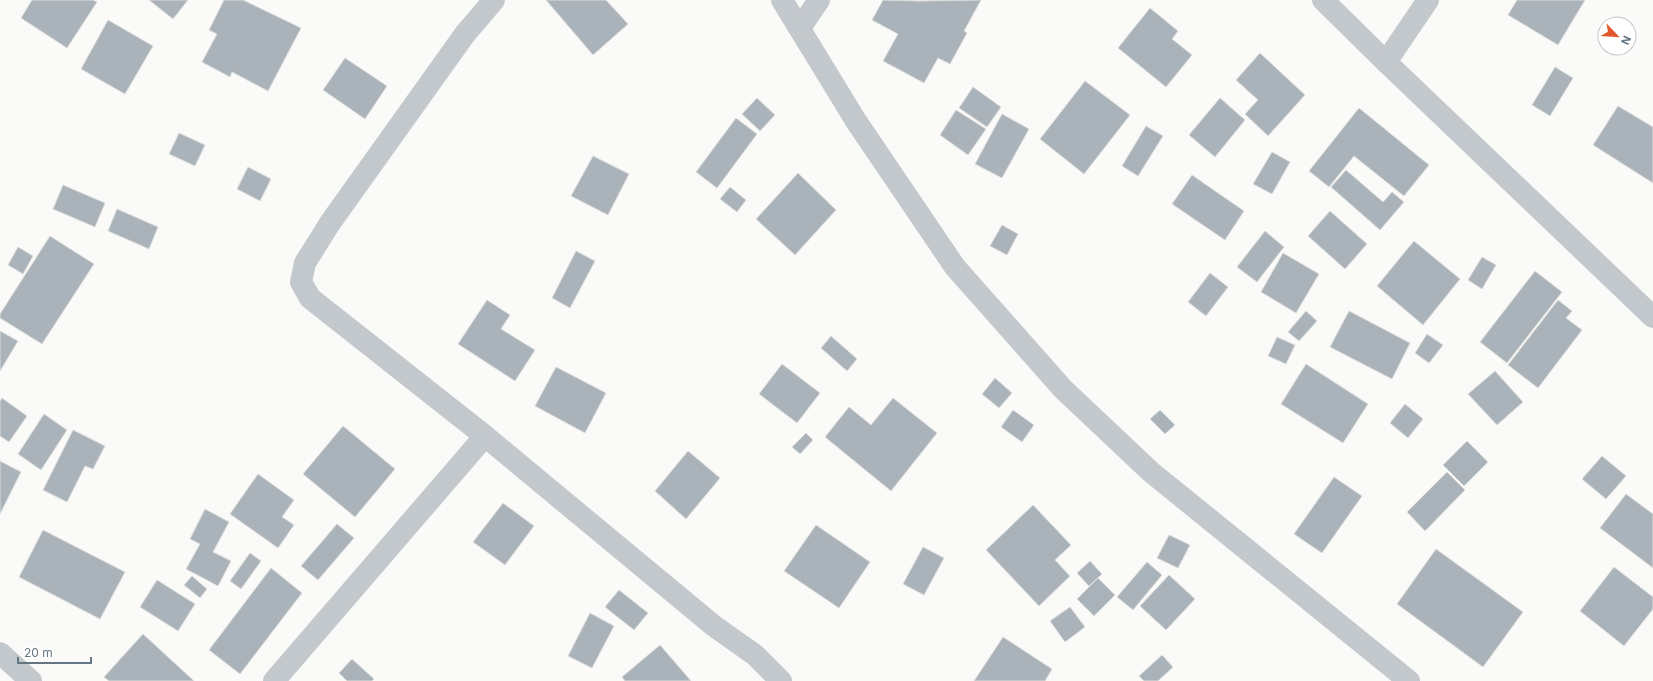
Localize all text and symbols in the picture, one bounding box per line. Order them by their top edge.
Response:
north arrow [1597,16,1637,56]
text: N [1618,33,1634,47]
scale bar [18,639,91,665]
text: 20 m [24,645,53,660]

